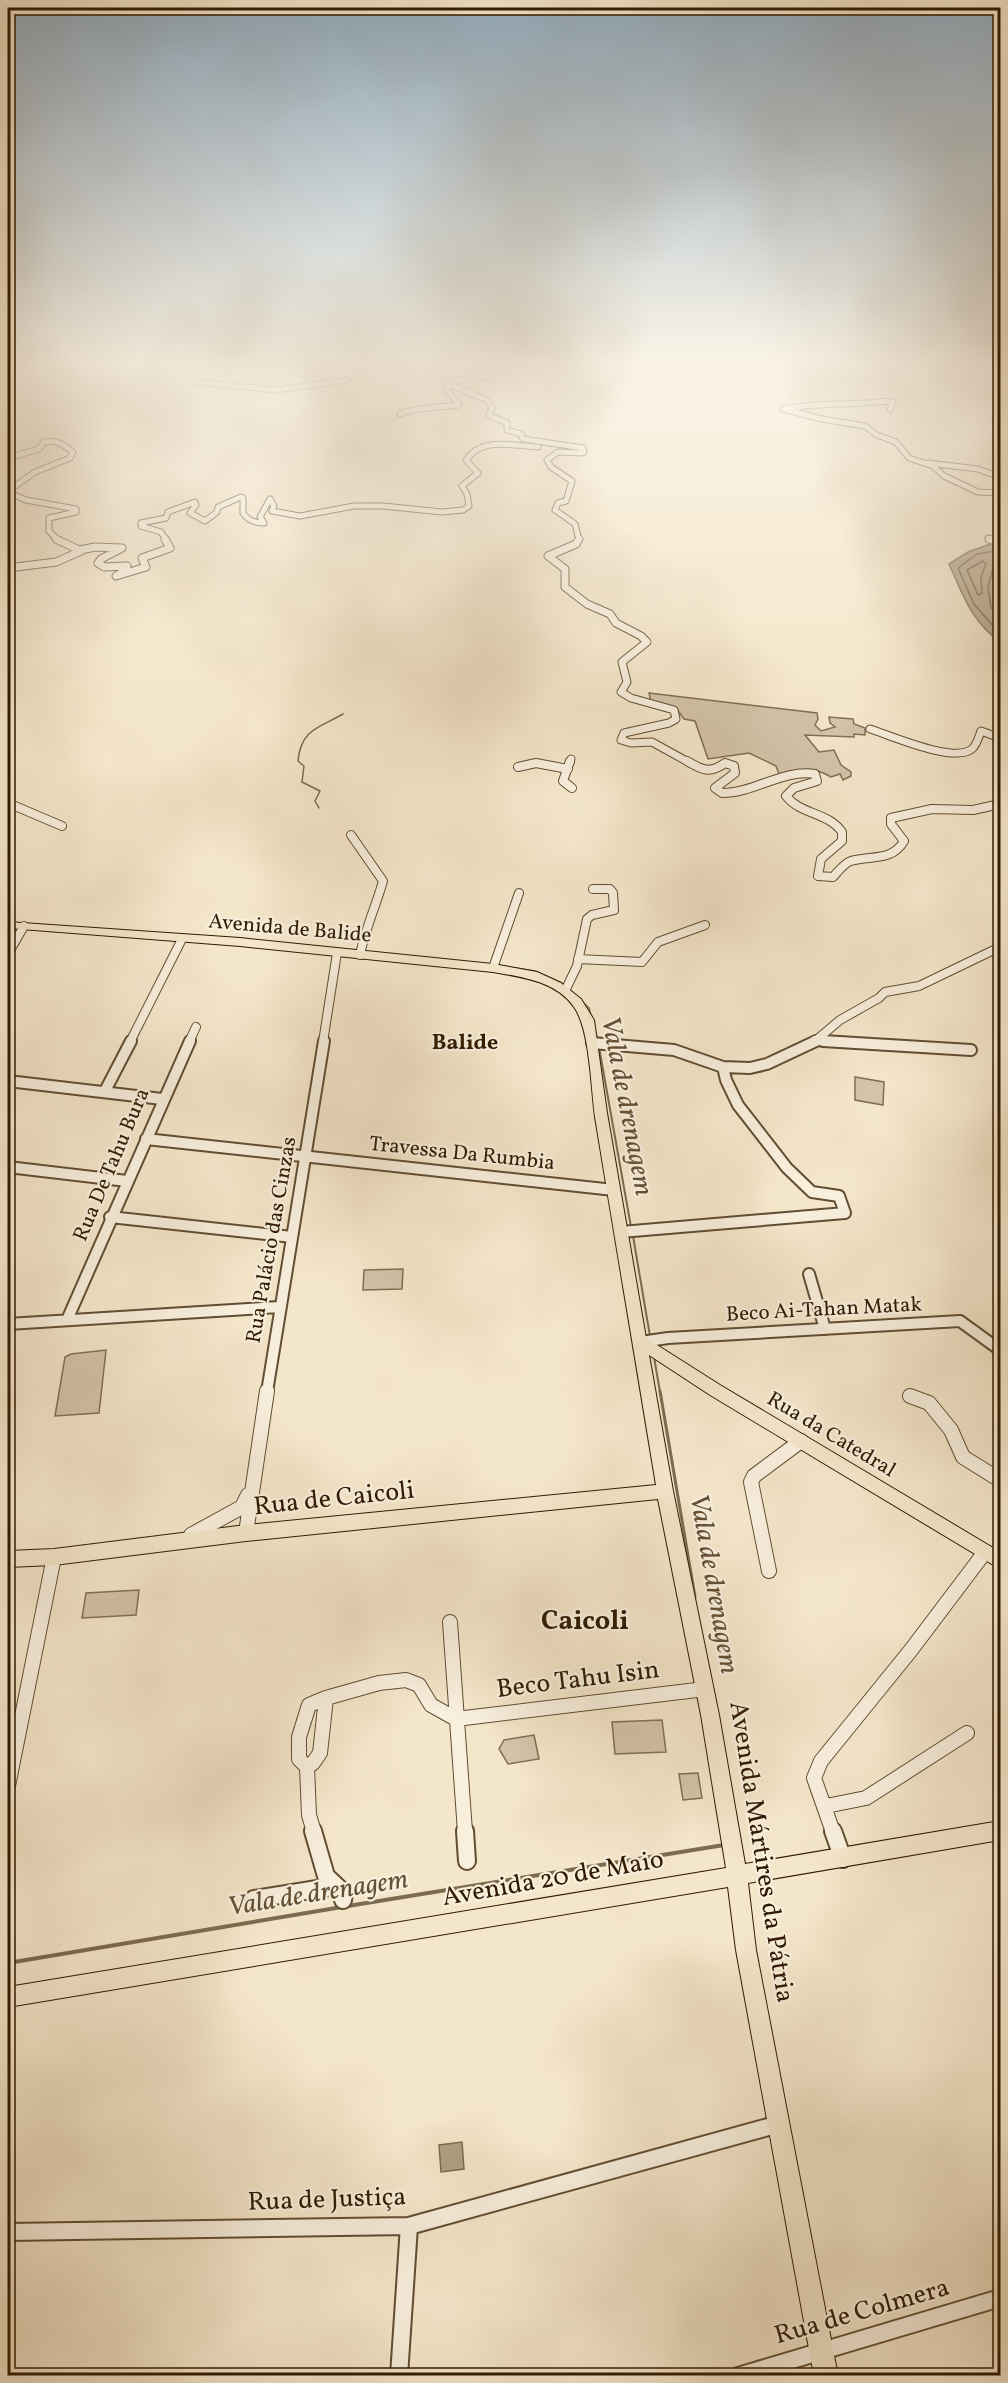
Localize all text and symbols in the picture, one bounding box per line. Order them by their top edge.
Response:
street label: Avenida de Balide [207,907,373,951]
water label: Vala de drenagem [590,1013,662,1199]
district label: Balide [432,1028,498,1059]
street label: Rua De Tahu Bura [67,1084,157,1246]
street label: Travessa Da Rumbia [368,1130,556,1178]
street label: Rua Palácio das Cinzas [240,1134,304,1346]
street label: Beco Ai-Tahan Matak [725,1290,923,1330]
street label: Rua da Catedral [761,1385,901,1485]
street label: Rua de Caicoli [252,1473,416,1525]
water label: Vala de drenagem [678,1491,748,1677]
district label: Caicoli [541,1603,629,1641]
street label: Beco Tahu Isin [494,1652,662,1708]
street label: Avenida Mártires da Pátria [719,1699,803,2005]
street label: Avenida 20 de Maio [439,1842,667,1916]
water label: Vala de drenagem [225,1861,411,1927]
street label: Rua de Justiça [247,2179,407,2221]
street label: Rua de Colmera [770,2270,954,2354]

